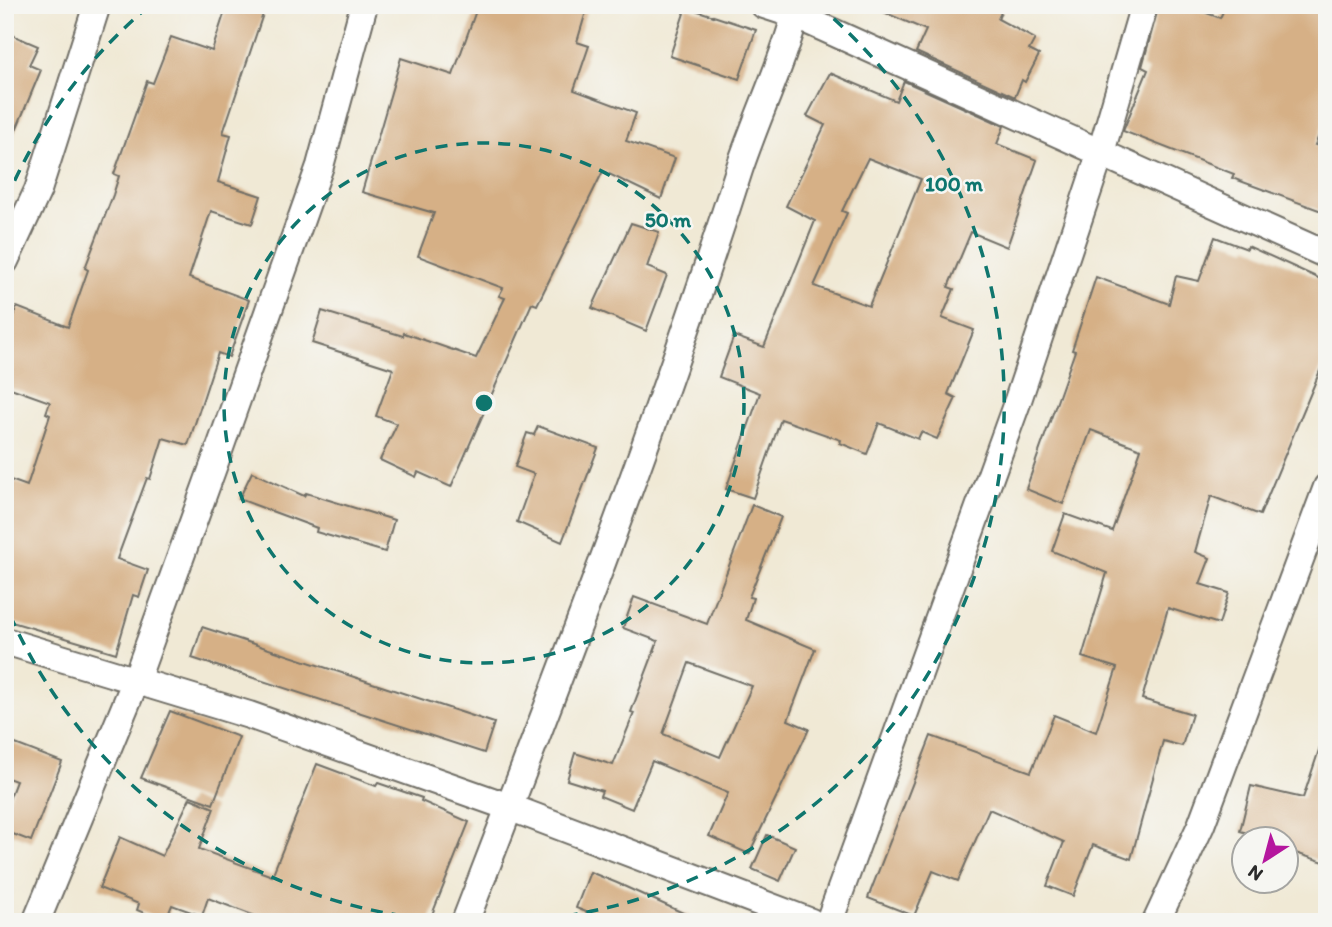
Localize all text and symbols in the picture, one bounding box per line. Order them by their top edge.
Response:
text: 100 m [925,171,983,196]
text: 50 m [645,207,692,232]
centre of rings [472,391,496,415]
north arrow [1230,825,1300,895]
text: N [1243,860,1267,886]

